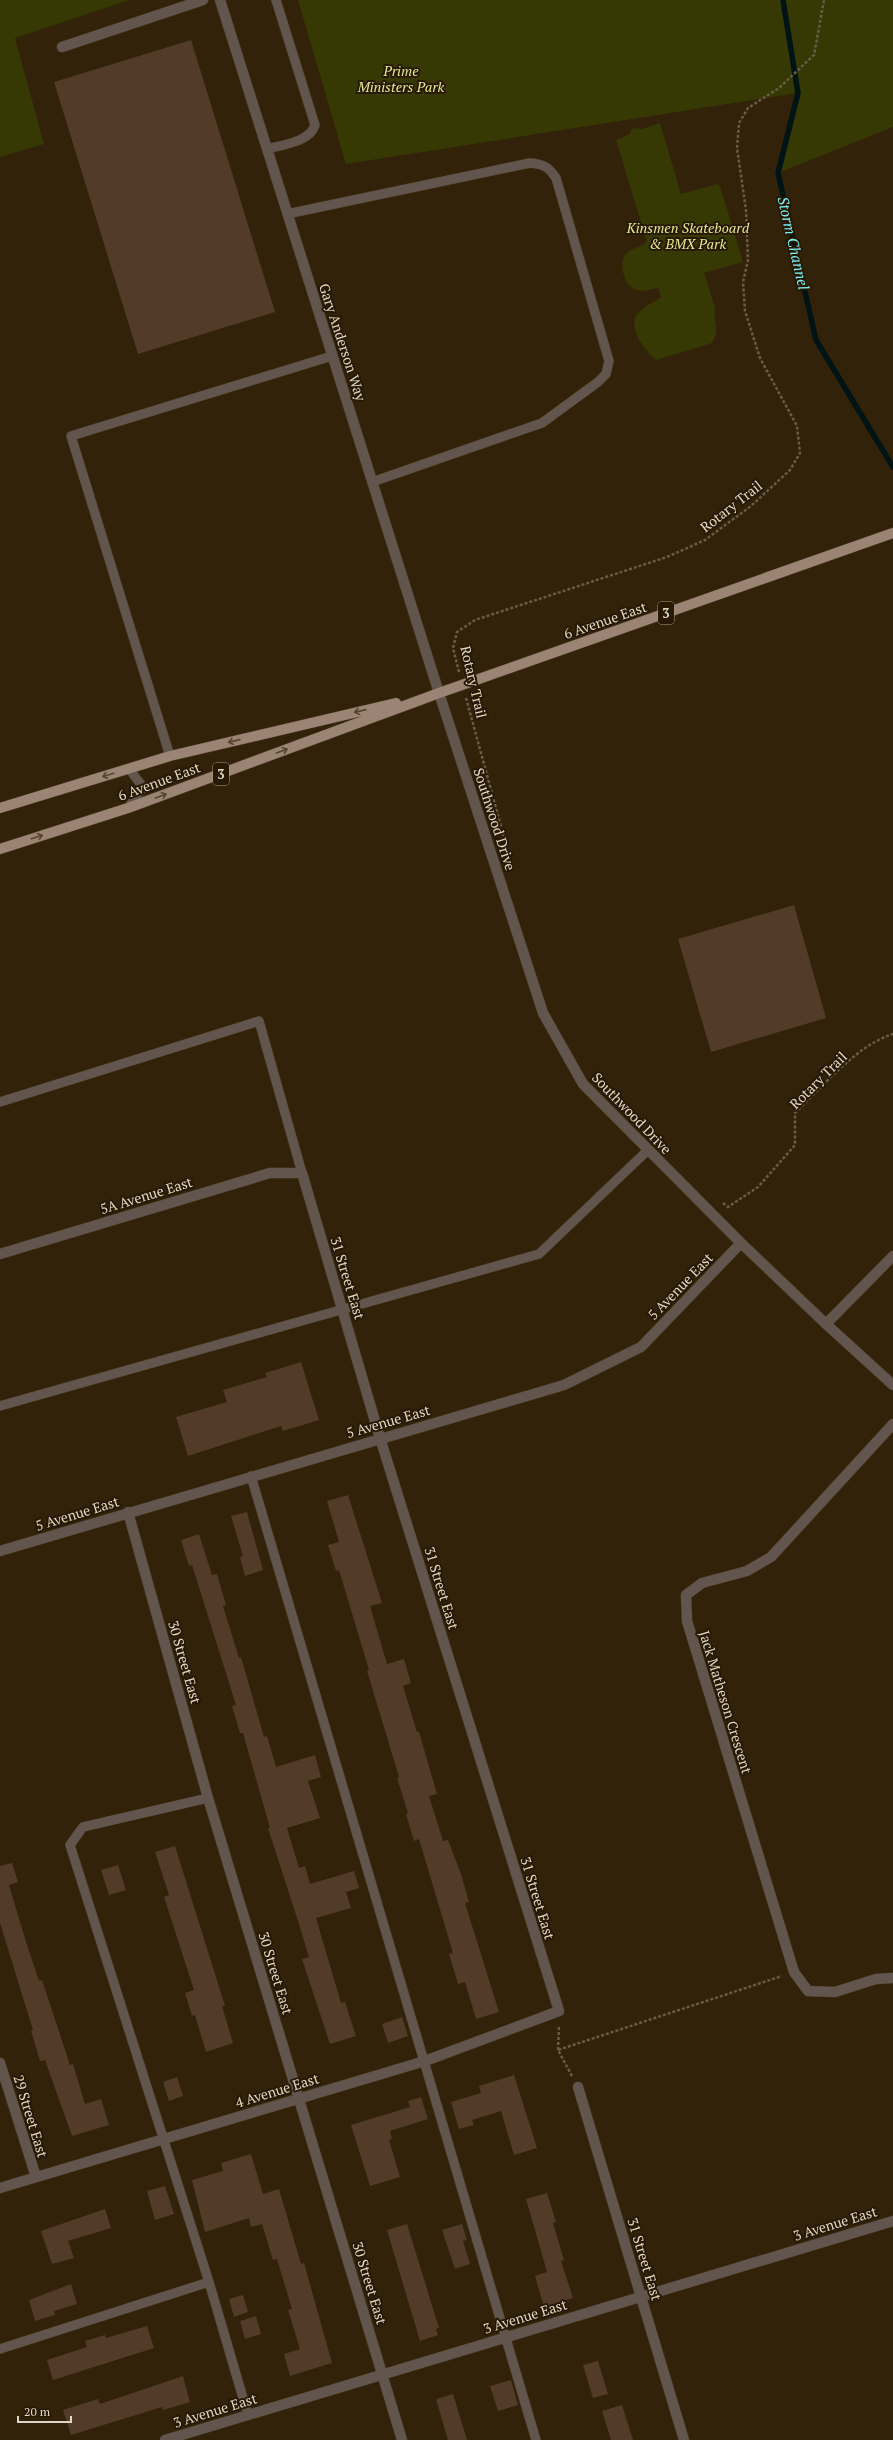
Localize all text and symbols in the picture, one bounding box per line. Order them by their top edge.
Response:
park label: Prime Ministers Park [357,61,445,96]
water label: Storm Channel [774,194,815,292]
park label: Kinsmen Skateboard & BMX Park [626,218,750,253]
street label: Gary Anderson Way [315,281,371,404]
street label: Rotary Trail [696,476,766,536]
street label: 6 Avenue East [561,597,650,643]
road number: 3 [658,602,674,624]
street label: Rotary Trail [456,644,492,720]
one-way arrow [354,708,367,716]
one-way arrow [227,738,240,746]
one-way arrow [276,746,288,754]
street label: 6 Avenue East [115,757,204,805]
road number: 3 [213,763,229,785]
street label: Southwood Drive [469,765,521,873]
one-way arrow [102,772,115,779]
one-way arrow [154,792,166,800]
one-way arrow [31,833,44,840]
street label: Rotary Trail [785,1047,851,1113]
street label: Southwood Drive [588,1068,676,1158]
street label: 5A Avenue East [98,1172,195,1218]
street label: 31 Street East [326,1234,370,1322]
street label: 5 Avenue East [643,1248,717,1324]
street label: 5 Avenue East [344,1400,433,1442]
street label: 5 Avenue East [33,1491,122,1535]
street label: 31 Street East [420,1544,464,1632]
street label: 30 Street East [164,1618,206,1707]
street label: Jack Matheson Crescent [695,1628,757,1777]
street label: 31 Street East [516,1854,560,1942]
street label: 30 Street East [254,1929,298,2017]
street label: 4 Avenue East [233,2068,322,2112]
street label: 29 Street East [9,2072,53,2160]
street label: 3 Avenue East [791,2201,880,2245]
street label: 31 Street East [623,2215,667,2303]
street label: 30 Street East [348,2239,392,2327]
street label: 3 Avenue East [481,2294,570,2338]
street label: 3 Avenue East [171,2388,260,2432]
scale bar [18,2398,71,2424]
text: 20 m [24,2404,51,2419]

